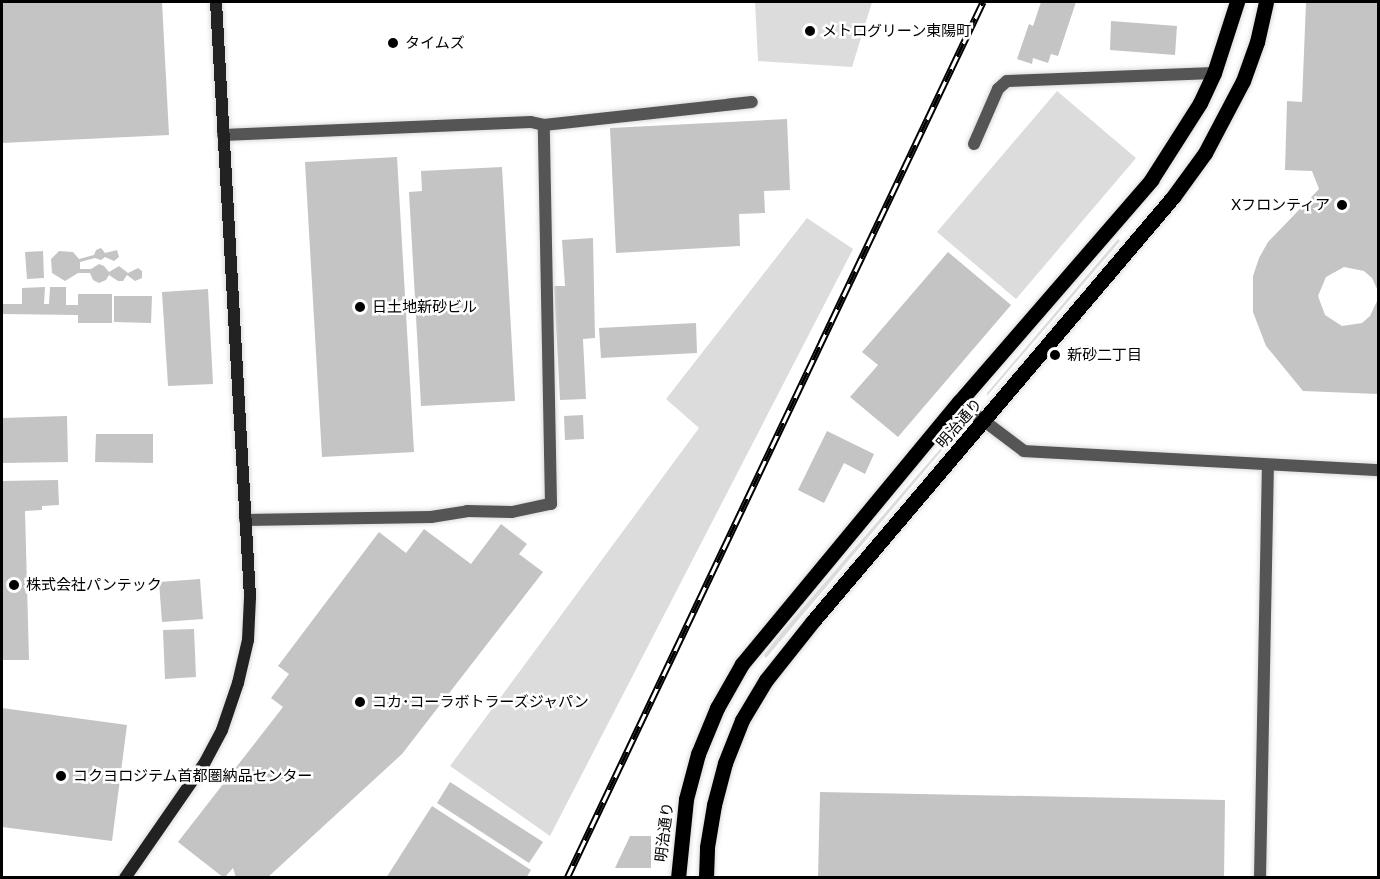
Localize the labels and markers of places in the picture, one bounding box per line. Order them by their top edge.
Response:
place label: メトログリーン東陽町 [822,22,972,40]
marker: メトログリーン東陽町 [803,24,817,38]
place label: タイムズ [405,34,465,52]
marker: タイムズ [386,36,400,50]
place label: Xフロンティア [1230,196,1330,214]
marker: Xフロンティア [1335,198,1349,212]
place label: 日土地新砂ビル [372,298,477,316]
marker: 日土地新砂ビル [353,300,367,314]
place label: 新砂二丁目 [1067,346,1142,364]
marker: 新砂二丁目 [1048,348,1062,362]
place label: 株式会社パンテック [26,576,161,594]
marker: 株式会社パンテック [7,578,21,592]
place label: コカ･コーラボトラーズジャパン [372,693,589,711]
marker: コカ･コーラボトラーズジャパン [353,695,367,709]
place label: コクヨロジテム首都圏納品センター [73,767,313,785]
marker: コクヨロジテム首都圏納品センター [54,769,68,783]

